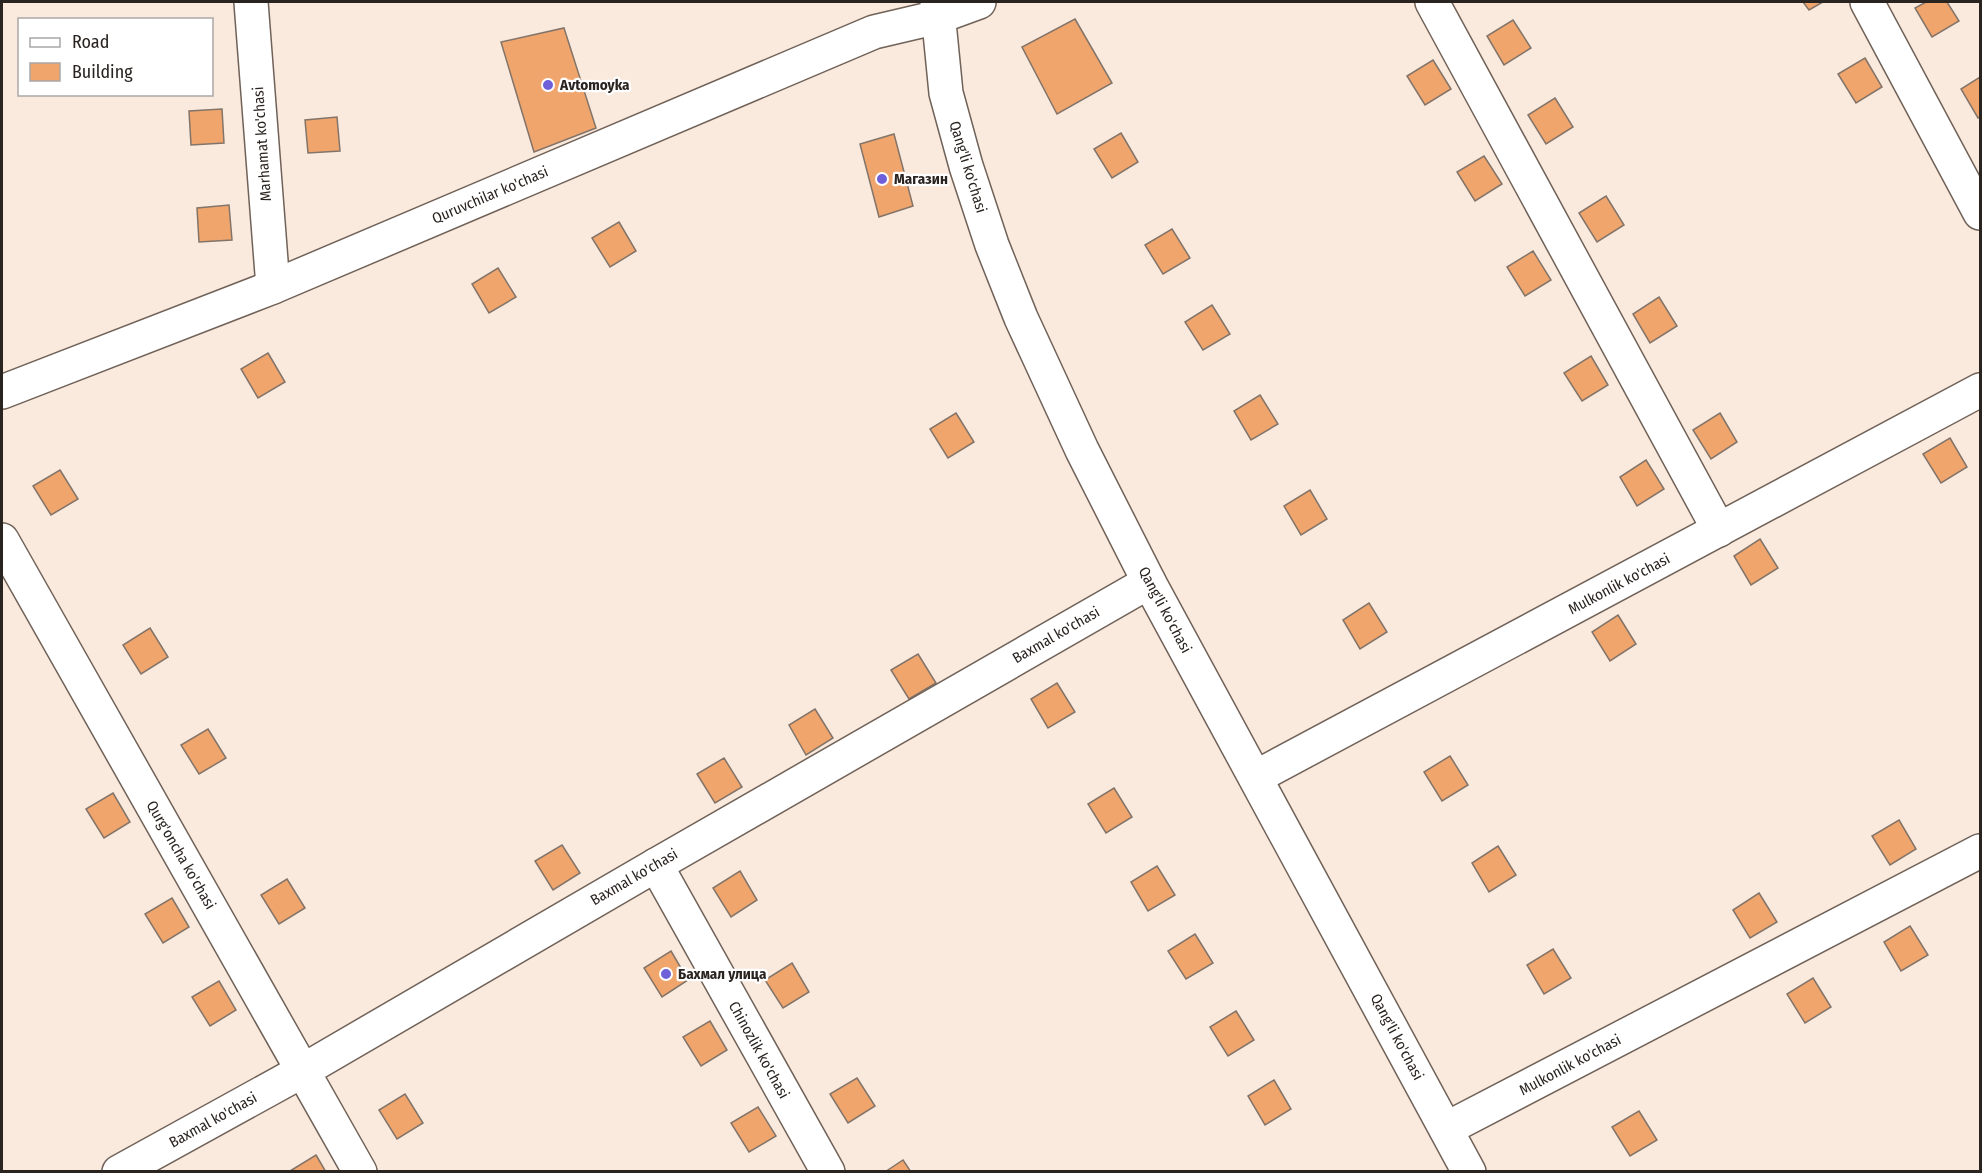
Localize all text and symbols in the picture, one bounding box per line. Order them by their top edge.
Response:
legend [18,18,213,96]
text: Road [72,31,109,53]
text: Building [72,61,133,83]
place label: Avtomoyka [559,76,630,94]
marker: Avtomoyka [541,78,555,92]
street label: Marhamat ko'chasi [249,86,275,202]
street label: Qang'li ko'chasi [945,119,991,215]
street label: Quruvchilar ko'chasi [429,162,551,228]
place label: Магазин [894,170,948,188]
marker: Магазин [875,172,889,186]
street label: Mulkonlik ko'chasi [1565,550,1673,618]
street label: Qang'li ko'chasi [1135,564,1195,656]
street label: Baхmal ko'chasi [1009,603,1103,667]
street label: Qurg'oncha ko'chasi [143,797,219,913]
street label: Baхmal ko'chasi [587,845,681,909]
place label: Бахмал улица [678,965,767,983]
marker: Бахмал улица [659,967,673,981]
street label: Qang'li ko'chasi [1367,991,1427,1083]
street label: Сhinozlik ko'chasi [725,998,793,1102]
street label: Mulkonlik ko'chasi [1516,1031,1624,1099]
street label: Baхmal ko'chasi [166,1088,260,1152]

